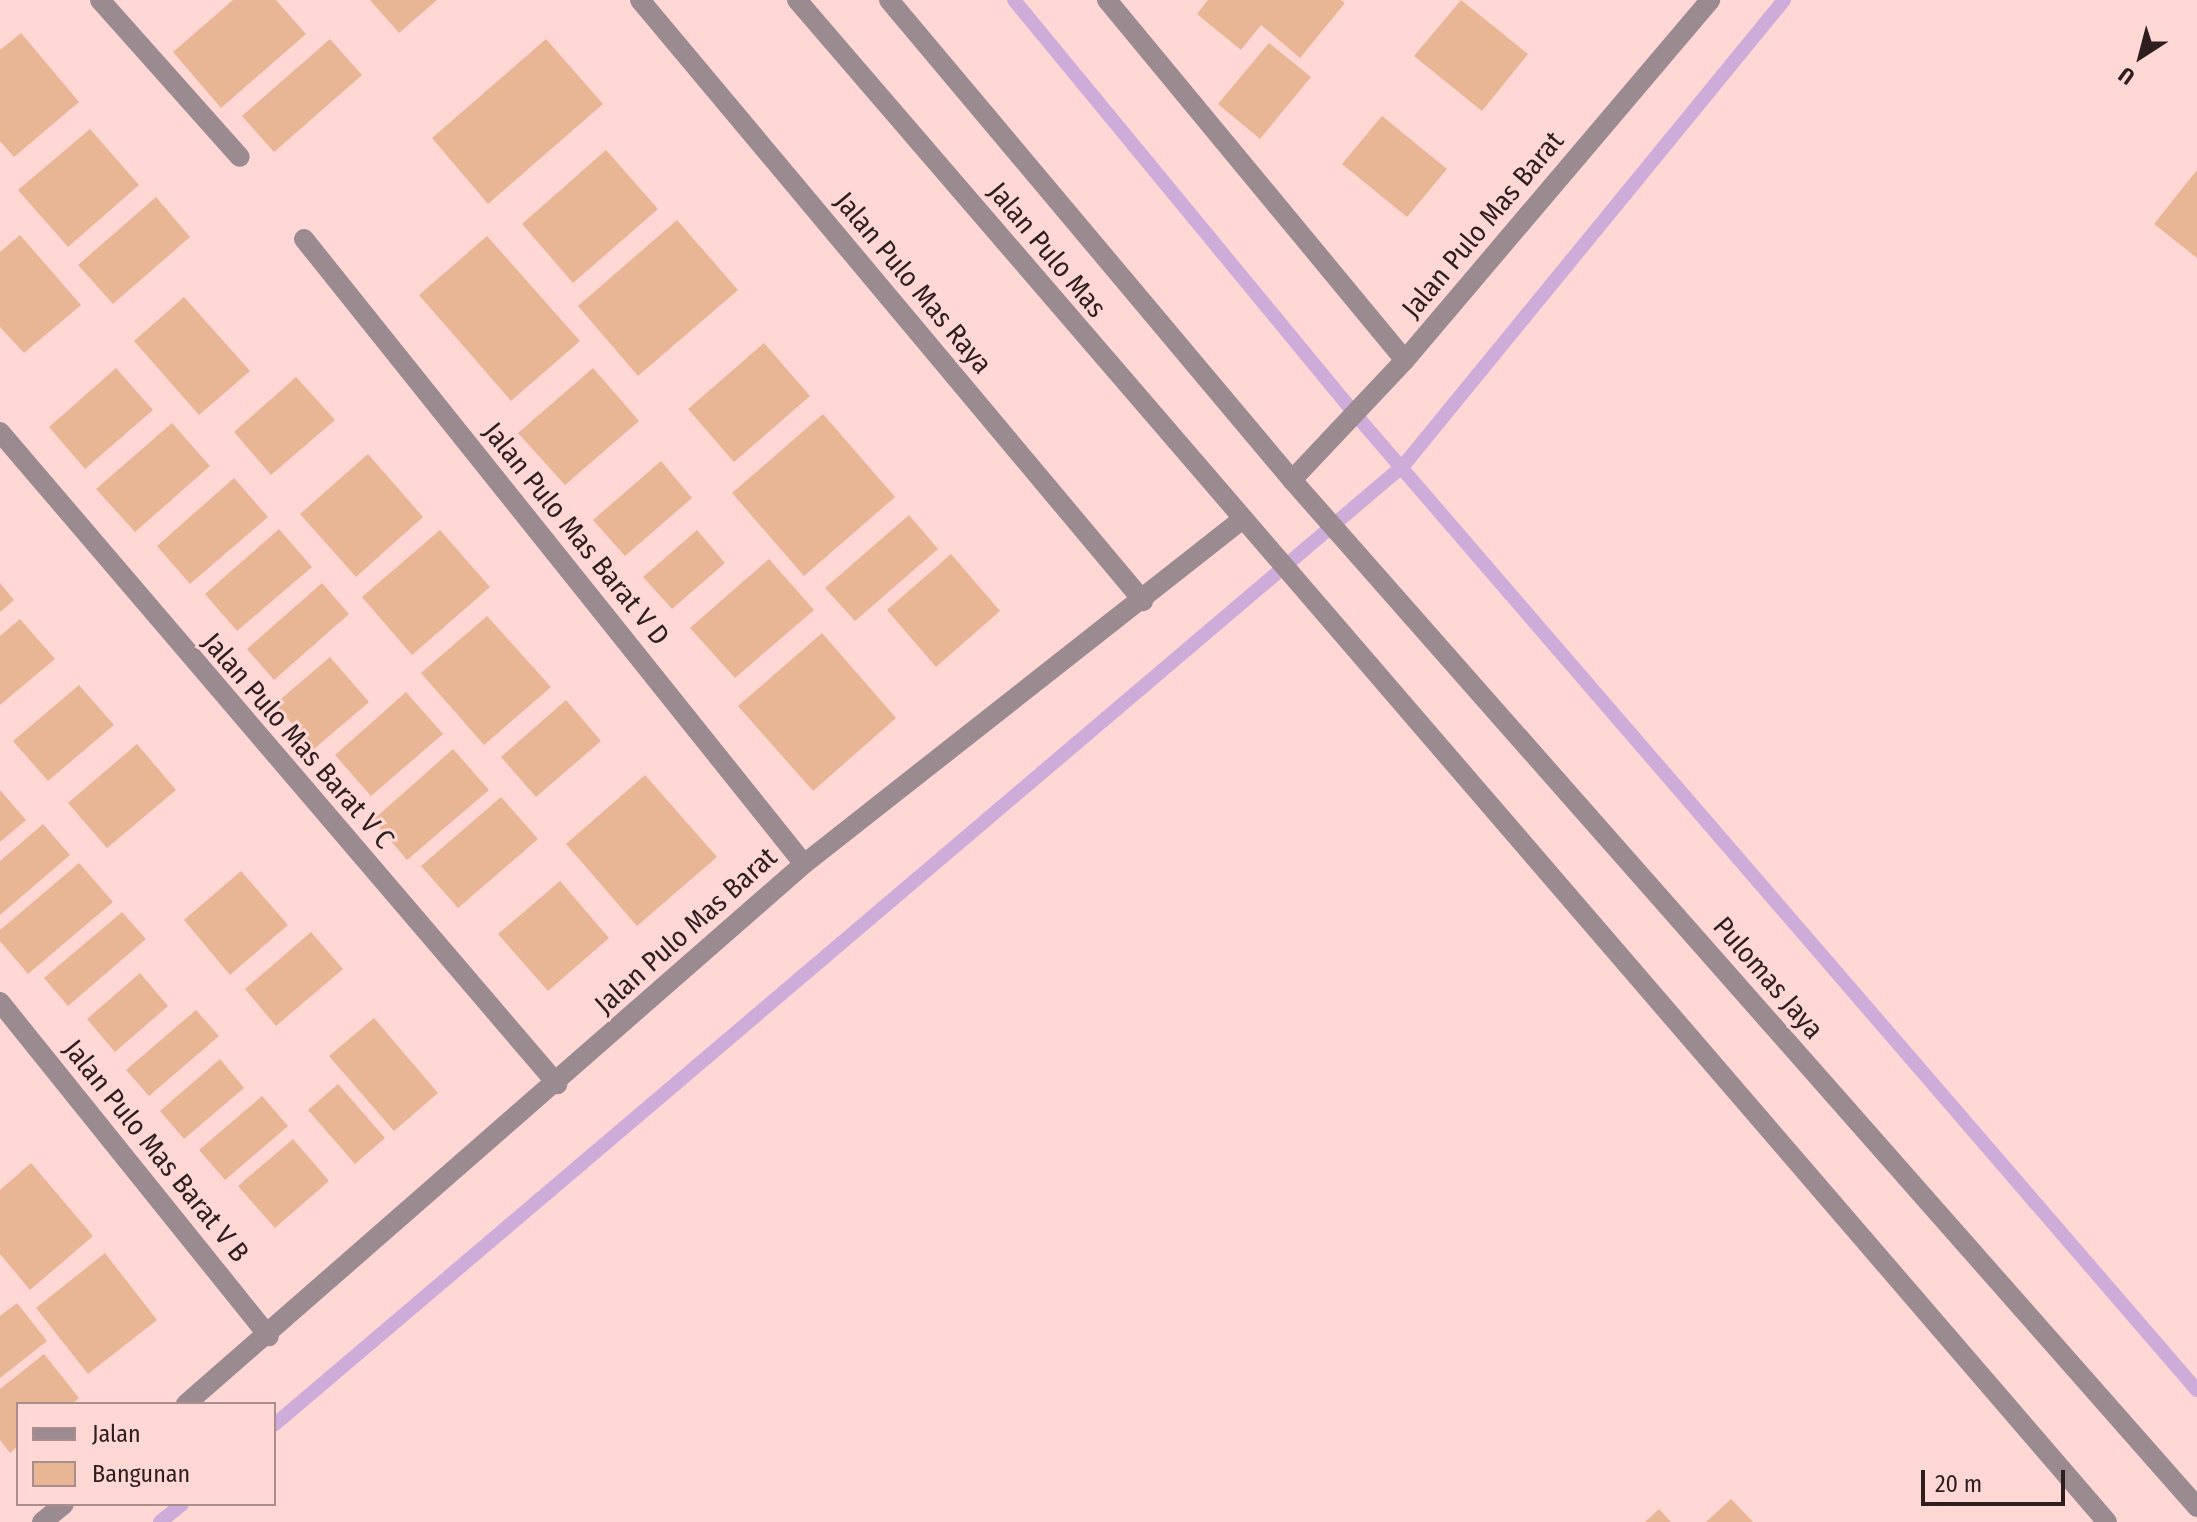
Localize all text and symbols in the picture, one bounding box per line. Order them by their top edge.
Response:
north arrow [2101,16,2181,96]
text: U [2113,61,2140,91]
street label: Jalan Pulo Mas Barat [1395,125,1571,325]
street label: Jalan Pulo Mas [981,176,1113,324]
street label: Jalan Pulo Mas Raya [827,185,999,381]
street label: Jalan Pulo Mas Barat V D [476,416,676,652]
street label: Jalan Pulo Mas Barat V C [195,626,401,856]
street label: Jalan Pulo Mas Barat [588,840,784,1022]
street label: Pulomas Jaya [1706,910,1830,1046]
street label: Jalan Pulo Mas Barat V B [56,1033,256,1269]
legend [16,1402,276,1506]
text: Jalan [92,1420,141,1448]
scale bar [1925,1454,2069,1504]
text: Bangunan [92,1460,190,1488]
text: 20 m [1935,1470,1982,1498]

